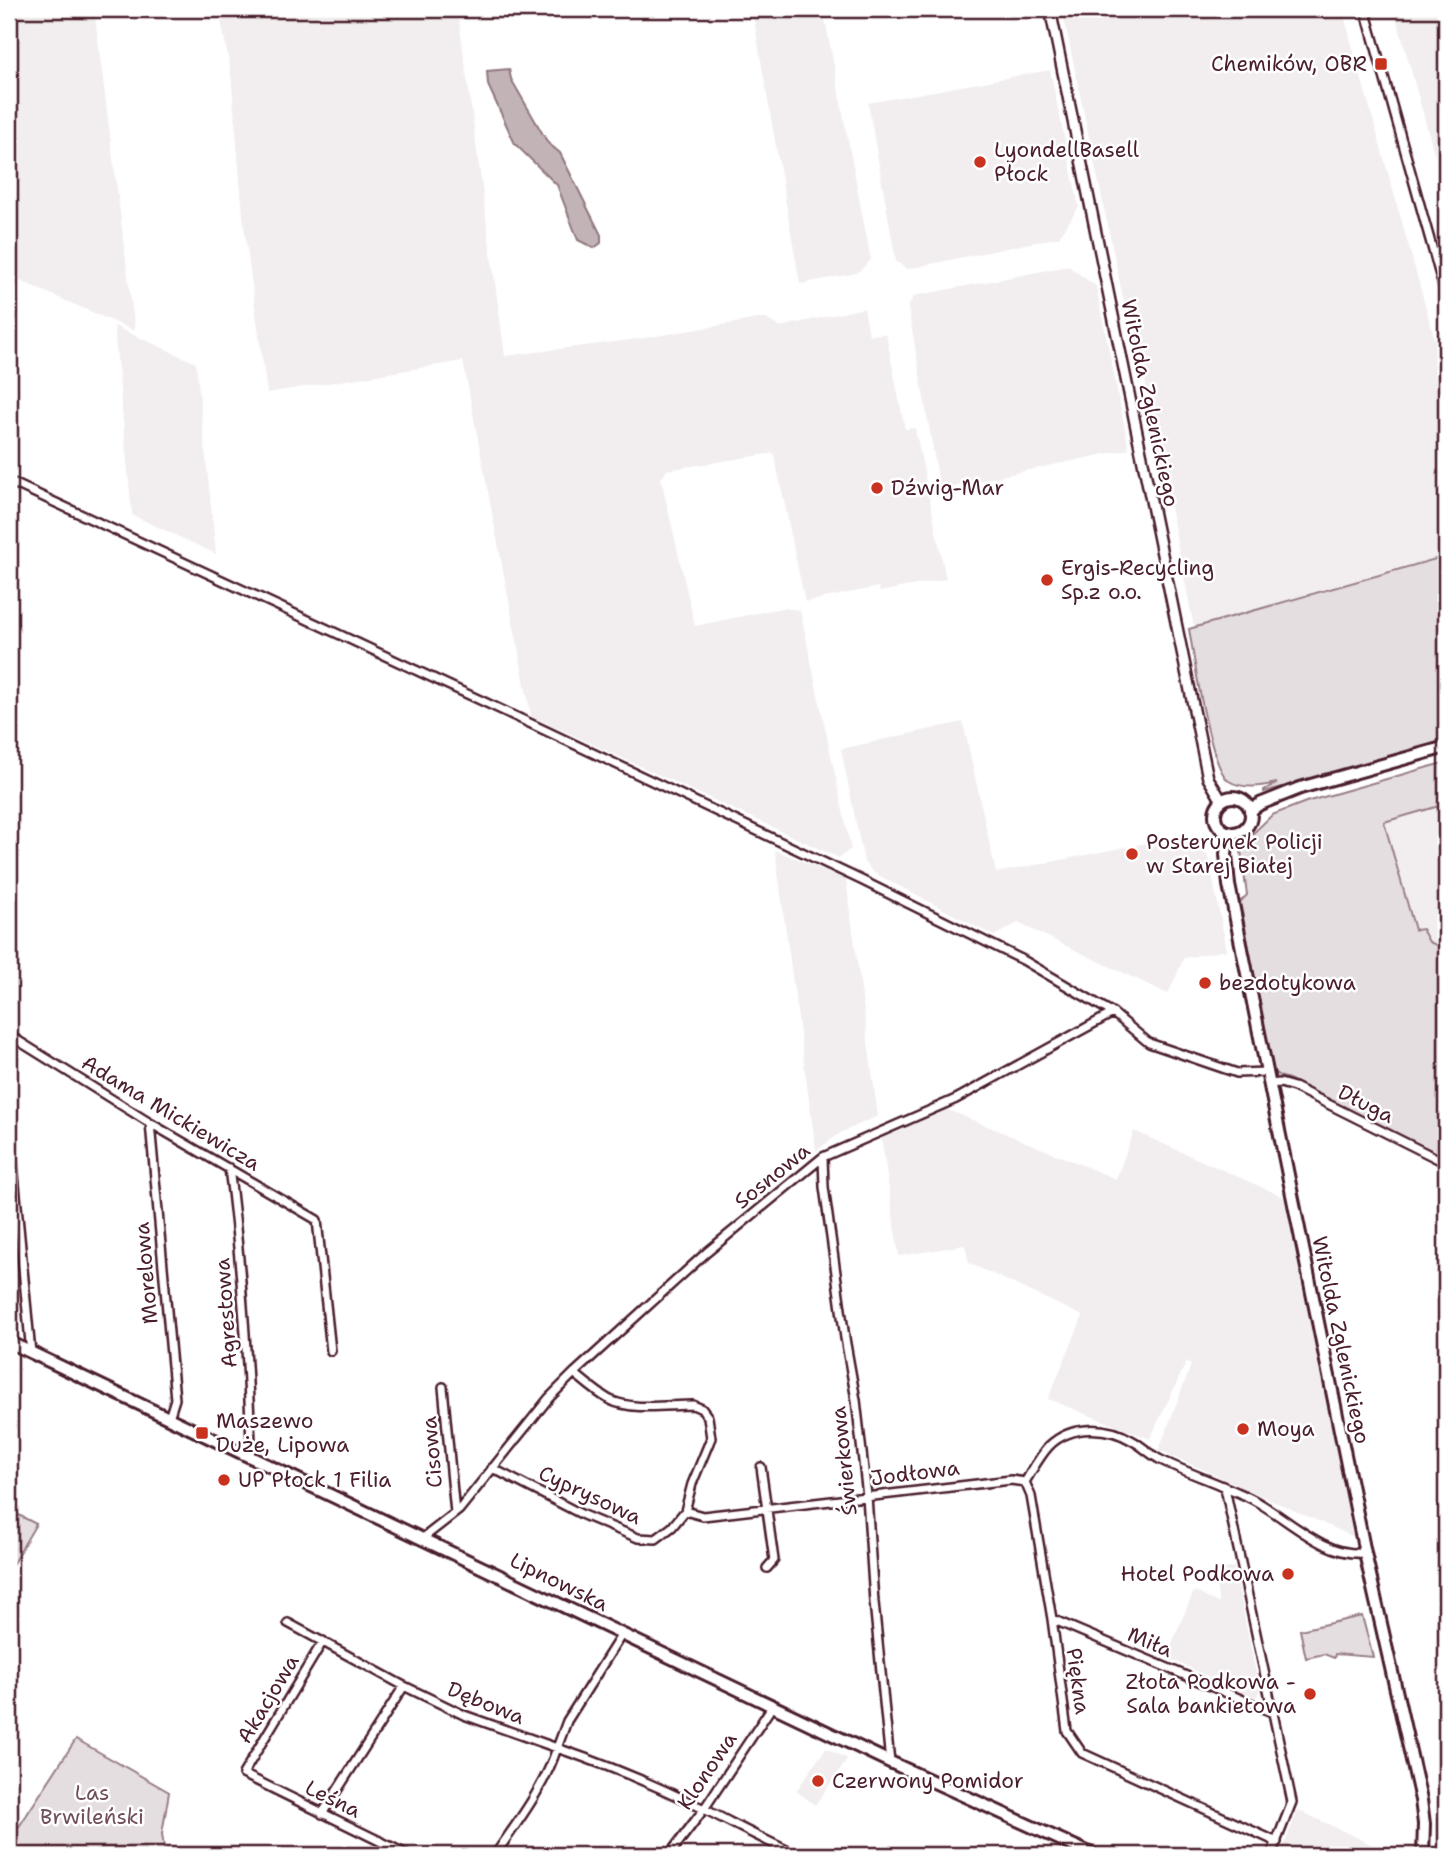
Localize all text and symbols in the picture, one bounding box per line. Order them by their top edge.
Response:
place label: Chemików, OBR [1211,50,1367,78]
marker: Chemików, OBR [1373,56,1389,72]
place label: LyondellBasell Płock [994,136,1140,188]
marker: LyondellBasell Płock [972,154,988,170]
street label: Witolda Zglenickiego [1114,297,1186,509]
place label: Dźwig-Mar [891,474,1004,502]
marker: Dźwig-Mar [869,480,885,496]
place label: Ergis-Recycling Sp.z o.o. [1061,554,1214,606]
marker: Ergis-Recycling Sp.z o.o. [1039,572,1055,588]
place label: Posterunek Policji w Starej Białej [1146,828,1323,880]
marker: Posterunek Policji w Starej Białej [1124,846,1140,862]
place label: bezdotykowa [1219,969,1356,997]
marker: bezdotykowa [1197,975,1213,991]
street label: Adama Mickiewicza [76,1049,266,1177]
street label: Długa [1333,1078,1399,1130]
street label: Sosnowa [728,1137,816,1215]
street label: Morelowa [128,1221,164,1325]
street label: Witolda Zglenickiego [1305,1234,1377,1446]
street label: Agrestowa [208,1257,244,1369]
street label: Świerkowa [823,1405,864,1517]
place label: Maszewo Duże, Lipowa [216,1407,349,1459]
street label: Cisowa [415,1415,449,1489]
place label: Moya [1257,1415,1315,1443]
marker: Moya [1235,1421,1251,1437]
marker: Maszewo Duże, Lipowa [194,1425,210,1441]
street label: Jodłowa [869,1454,961,1492]
street label: Cyprysowa [534,1459,646,1531]
place label: UP Płock 1 Filia [238,1466,391,1494]
marker: UP Płock 1 Filia [216,1472,232,1488]
street label: Lipnowska [505,1546,613,1618]
place label: Hotel Podkowa [1121,1560,1274,1588]
marker: Hotel Podkowa [1280,1566,1296,1582]
street label: Miła [1123,1620,1177,1664]
street label: Piękna [1059,1646,1097,1716]
street label: Akacjowa [231,1649,305,1749]
place label: Złota Podkowa - Sala bankietowa [1126,1668,1296,1720]
street label: Dębowa [443,1675,529,1731]
marker: Złota Podkowa - Sala bankietowa [1302,1686,1318,1702]
street label: Klonowa [671,1727,743,1815]
place label: Czerwony Pomidor [832,1767,1024,1795]
marker: Czerwony Pomidor [810,1773,826,1789]
street label: Leśna [301,1774,365,1824]
park label: Las Brwileński [40,1779,144,1831]

